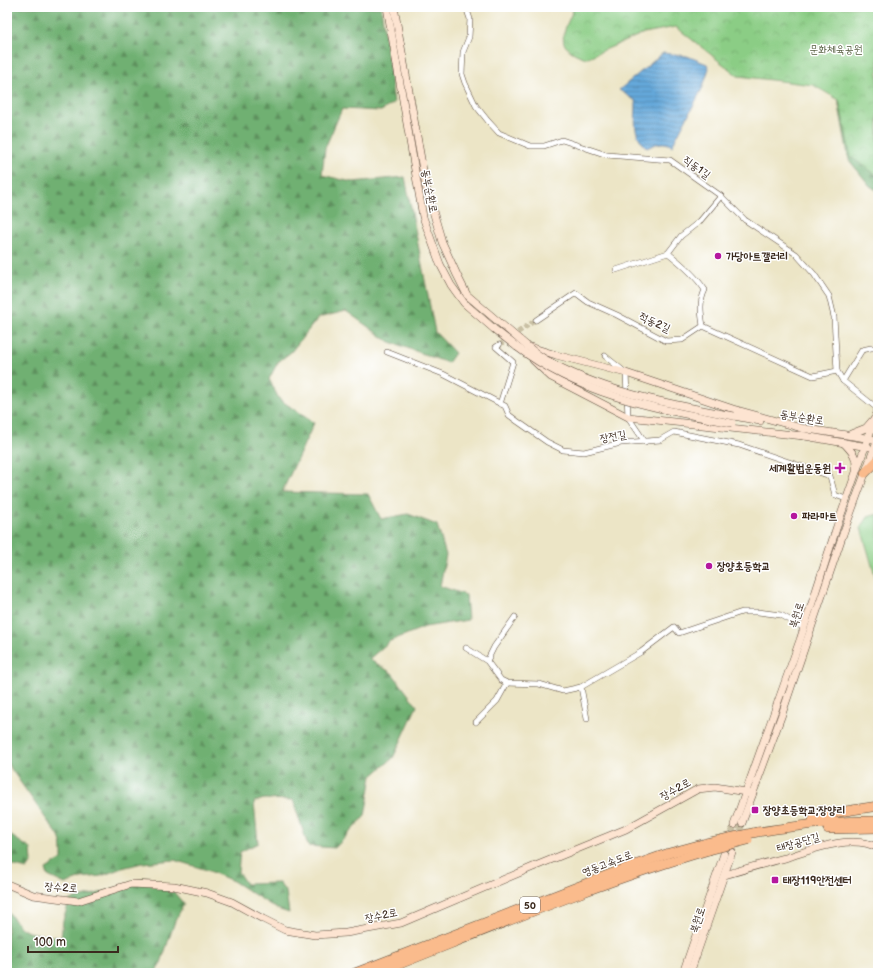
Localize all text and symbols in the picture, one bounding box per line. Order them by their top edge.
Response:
park label: 문화체육공원 [809,43,863,56]
street label: 직동1길 [680,153,713,182]
street label: 동부순환로 [419,168,440,214]
place label: 가당아트갤러리 [726,250,788,263]
marker: 가당아트갤러리 [713,251,723,261]
street label: 적동2길 [637,310,673,335]
street label: 동부순환로 [779,408,825,427]
street label: 장전길 [599,428,627,445]
place label: 세계활법운동원 [769,462,831,475]
marker: 세계활법운동원 [834,462,846,474]
place label: 파라마트 [802,510,838,523]
marker: 파라마트 [789,511,799,521]
place label: 장양초등학교 [716,560,770,573]
marker: 장양초등학교 [704,561,714,571]
street label: 북원로 [786,600,807,630]
street label: 장수2로 [658,776,693,803]
place label: 장양초등학교;장양리 [762,804,845,817]
marker: 장양초등학교;장양리 [750,805,760,815]
street label: 태장공단길 [775,830,821,855]
street label: 영동고속도로 [580,848,634,879]
place label: 태장119안전센터 [783,874,852,887]
marker: 태장119안전센터 [770,875,780,885]
street label: 장수2로 [44,880,78,895]
road number: 50 [520,897,540,913]
street label: 북원로 [687,905,708,935]
street label: 장수2로 [364,906,399,925]
scale bar [28,928,118,954]
text: 100 m [34,935,66,950]

